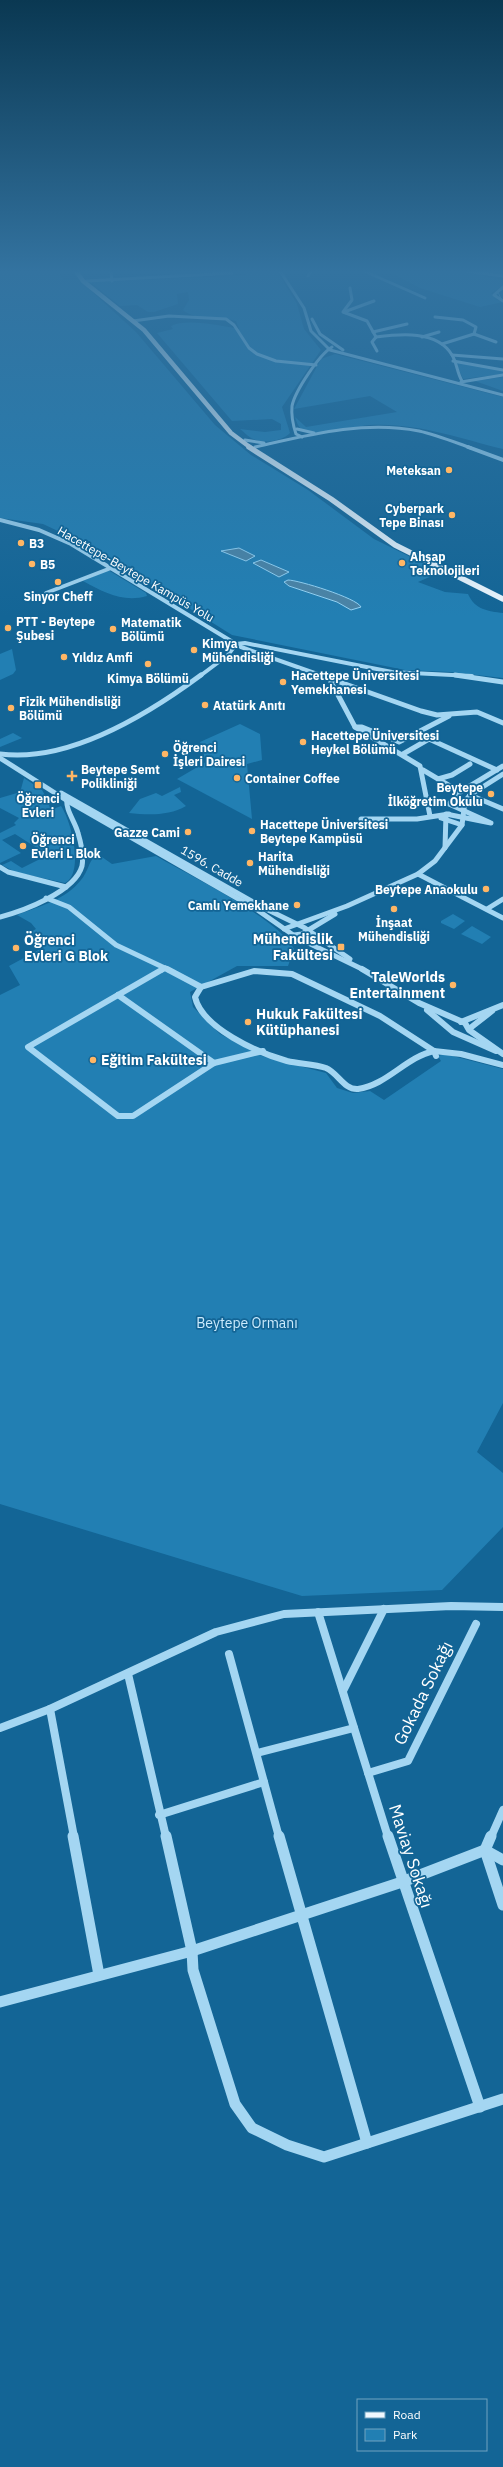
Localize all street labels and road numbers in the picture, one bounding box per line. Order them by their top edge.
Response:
street label: Hacettepe-Beytepe Kampüs Yolu [55,523,217,625]
street label: 1596. Cadde [178,842,246,890]
street label: Gokada Sokağı [388,1637,458,1749]
street label: Maviay Sokağı [384,1801,438,1911]

